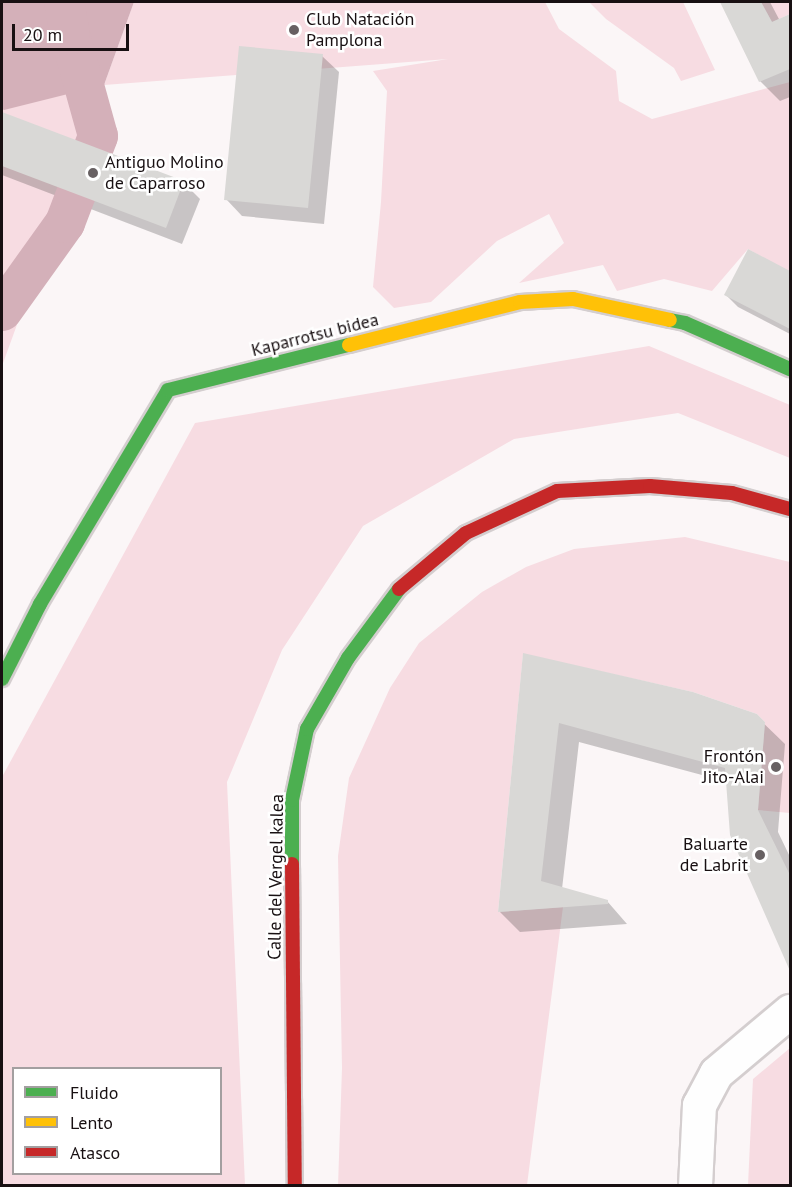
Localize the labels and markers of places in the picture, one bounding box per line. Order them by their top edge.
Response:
place label: Club Natación Pamplona [306,9,414,52]
marker: Club Natación Pamplona [287,23,301,37]
place label: Antiguo Molino de Caparroso [105,152,224,195]
marker: Antiguo Molino de Caparroso [86,166,100,180]
place label: Frontón Jito-Alai [702,746,764,789]
marker: Frontón Jito-Alai [769,760,783,774]
place label: Baluarte de Labrit [680,834,748,876]
marker: Baluarte de Labrit [753,848,767,862]

